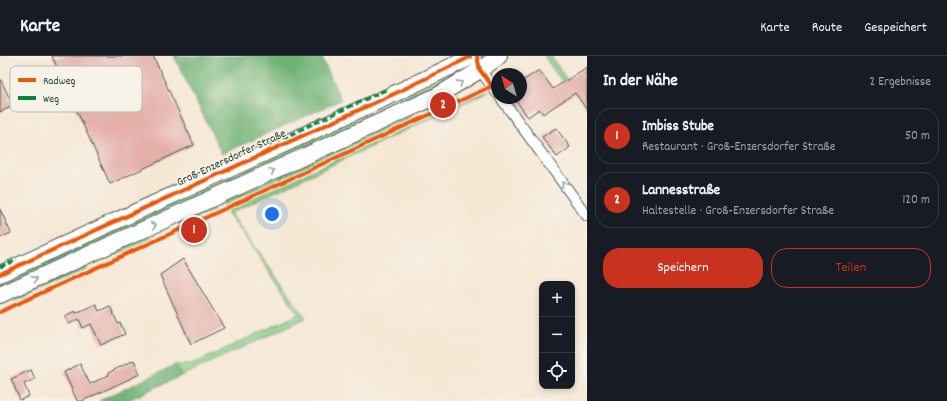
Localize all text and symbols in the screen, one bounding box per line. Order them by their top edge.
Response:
text: Karte [20,14,60,41]
text: Karte [760,18,790,38]
text: Route [812,18,842,38]
text: Gespeichert [864,18,927,38]
legend [10,66,142,112]
north arrow [491,68,527,104]
text: In der Nähe [603,70,678,94]
text: 2 Ergebnisse [870,73,931,92]
text: Radweg [43,74,76,90]
one-way arrow [456,81,463,88]
pin: 2 [430,90,456,120]
text: Weg [43,92,59,108]
text: Imbiss Stube [642,116,714,138]
street label: Groß-Enzersdorfer Straße [174,126,289,191]
text: 1 [616,127,618,146]
text: 50 m [905,127,930,146]
text: Restaurant · Groß-Enzersdorfer Straße [642,138,835,157]
one-way arrow [268,168,275,176]
text: Lannesstraße [642,180,720,202]
one-way arrow [562,182,569,189]
text: 2 [614,191,620,210]
text: 120 m [902,191,930,210]
text: Haltestelle · Groß-Enzersdorfer Straße [642,202,834,221]
your location [262,204,282,224]
pin: 1 [181,215,207,245]
one-way arrow [149,222,157,230]
button: Speichern [603,248,763,288]
button: Teilen [771,248,931,288]
one-way arrow [31,276,39,284]
map controls [539,281,575,389]
button: + [539,281,575,317]
button: − [539,317,575,353]
button: locate [539,353,575,389]

